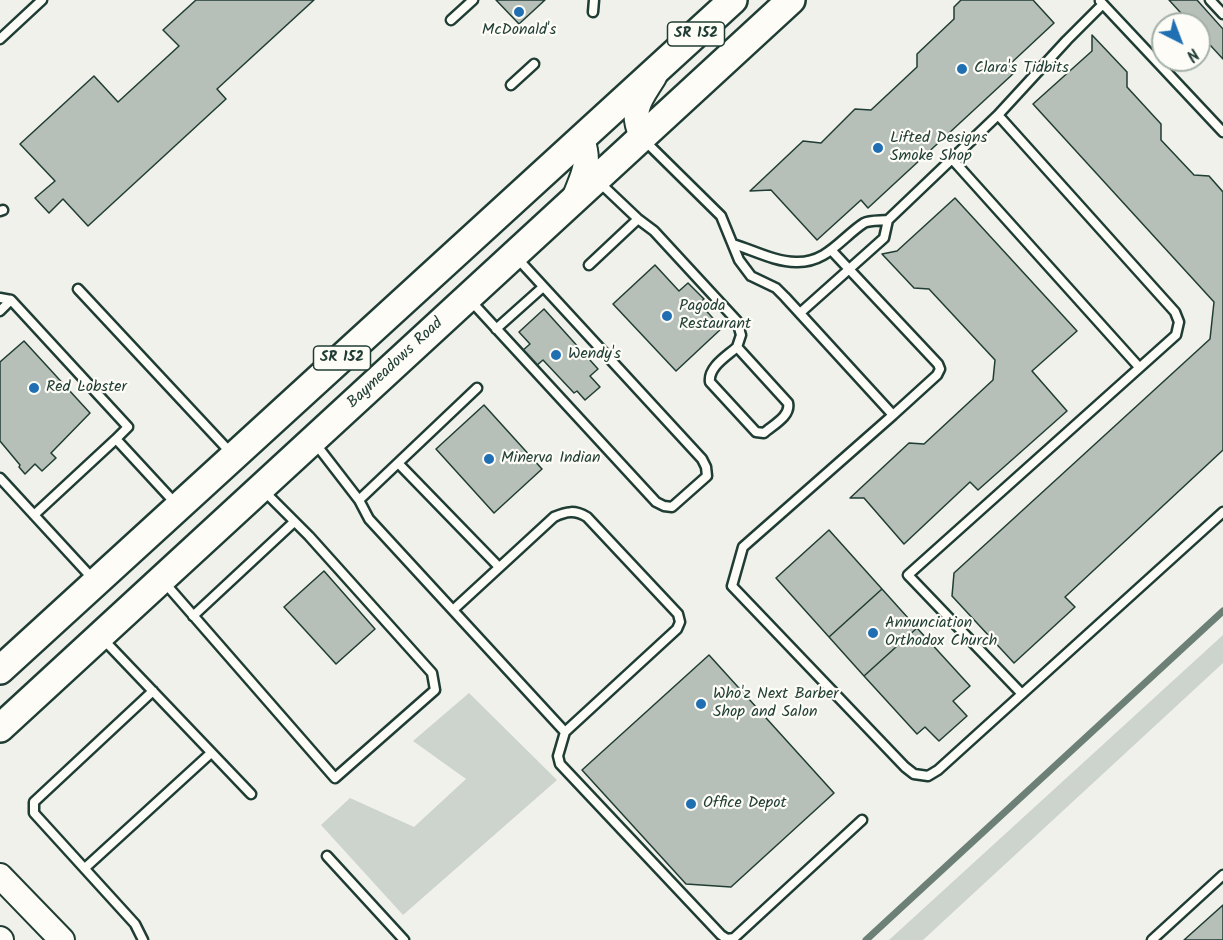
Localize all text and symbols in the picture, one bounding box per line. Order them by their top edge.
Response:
marker: McDonald's [512,5,526,19]
north arrow [1151,12,1211,72]
place label: McDonald's [482,21,556,41]
road number: SR 152 [668,22,724,46]
text: N [1180,42,1204,67]
place label: Clara's Tidbits [974,59,1069,79]
marker: Clara's Tidbits [955,62,969,76]
place label: Lifted Designs Smoke Shop [890,129,987,167]
marker: Lifted Designs Smoke Shop [871,141,885,155]
place label: Pagoda Restaurant [679,297,751,335]
marker: Pagoda Restaurant [660,309,674,323]
street label: Baymeadows Road [344,315,448,413]
place label: Wendy's [568,345,621,365]
road number: SR 152 [314,346,370,370]
marker: Wendy's [549,348,563,362]
place label: Red Lobster [46,378,127,398]
marker: Red Lobster [27,381,41,395]
place label: Minerva Indian [501,449,600,469]
marker: Minerva Indian [482,452,496,466]
place label: Annunciation Orthodox Church [885,614,997,652]
marker: Annunciation Orthodox Church [866,626,880,640]
place label: Who'z Next Barber Shop and Salon [713,685,838,723]
marker: Who'z Next Barber Shop and Salon [694,697,708,711]
place label: Office Depot [703,794,787,814]
marker: Office Depot [684,797,698,811]

